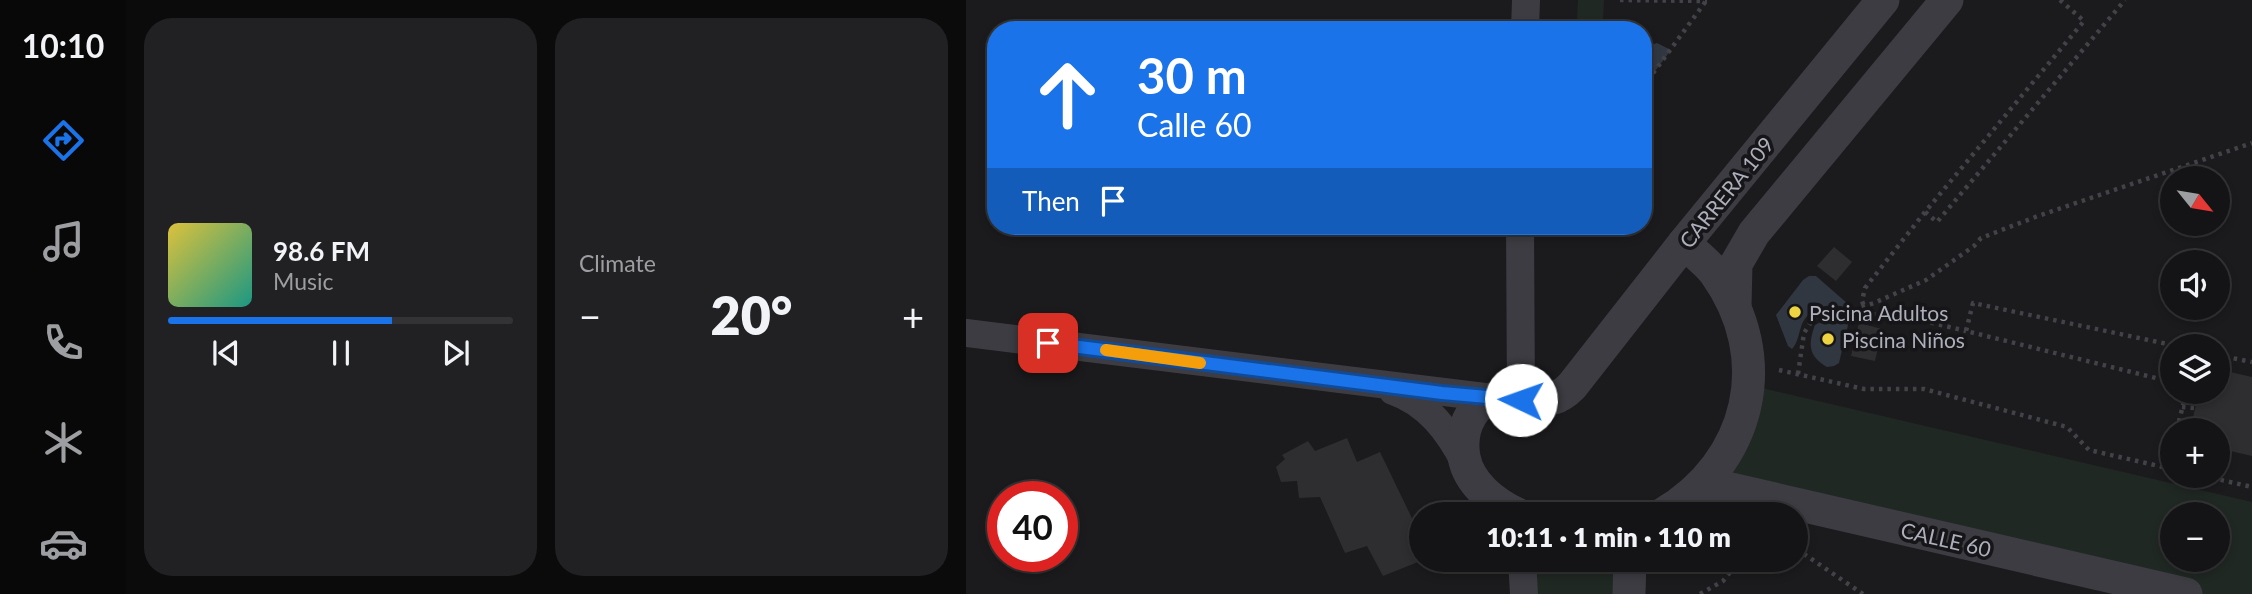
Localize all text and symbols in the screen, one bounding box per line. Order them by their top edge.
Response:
text: 10:10 [22,26,104,65]
text: 30 m [1137,46,1247,104]
icon: ahead [1022,49,1113,140]
text: Calle 60 [1137,105,1252,144]
icon: directions [39,116,88,165]
street label: CARRERA 109 [1674,132,1778,252]
north arrow [2160,166,2230,236]
map controls [2160,166,2230,572]
icon: arrive [1094,182,1132,220]
text: Then [1022,185,1080,217]
icon: music [39,217,88,266]
text: 98.6 FM [273,235,370,267]
text: Climate [579,249,656,277]
button: sound [2160,250,2230,320]
text: Music [273,267,333,295]
text: 20° [711,284,792,346]
text: − [579,293,601,339]
text: + [902,293,924,339]
place label: Psicina Adultos [1809,300,1948,325]
marker: Psicina Adultos [1787,304,1803,320]
pin [1018,313,1078,373]
icon: phone [39,318,88,367]
icon: arrive [1029,324,1067,362]
place label: Piscina Niños [1842,327,1965,352]
marker: Piscina Niños [1820,331,1836,347]
icon: previous [207,334,245,372]
icon: pause [322,334,360,372]
icon: next [437,334,475,372]
button: layers [2160,334,2230,404]
position arrow [1484,363,1558,437]
icon: climate [39,418,88,467]
button: + [2160,418,2230,488]
speed limit sign: 40 [987,481,1078,572]
button: − [2160,502,2230,572]
street label: CALLE 60 [1899,517,1993,561]
icon: car [39,519,88,568]
text: 10:11 · 1 min · 110 m [1486,521,1731,553]

